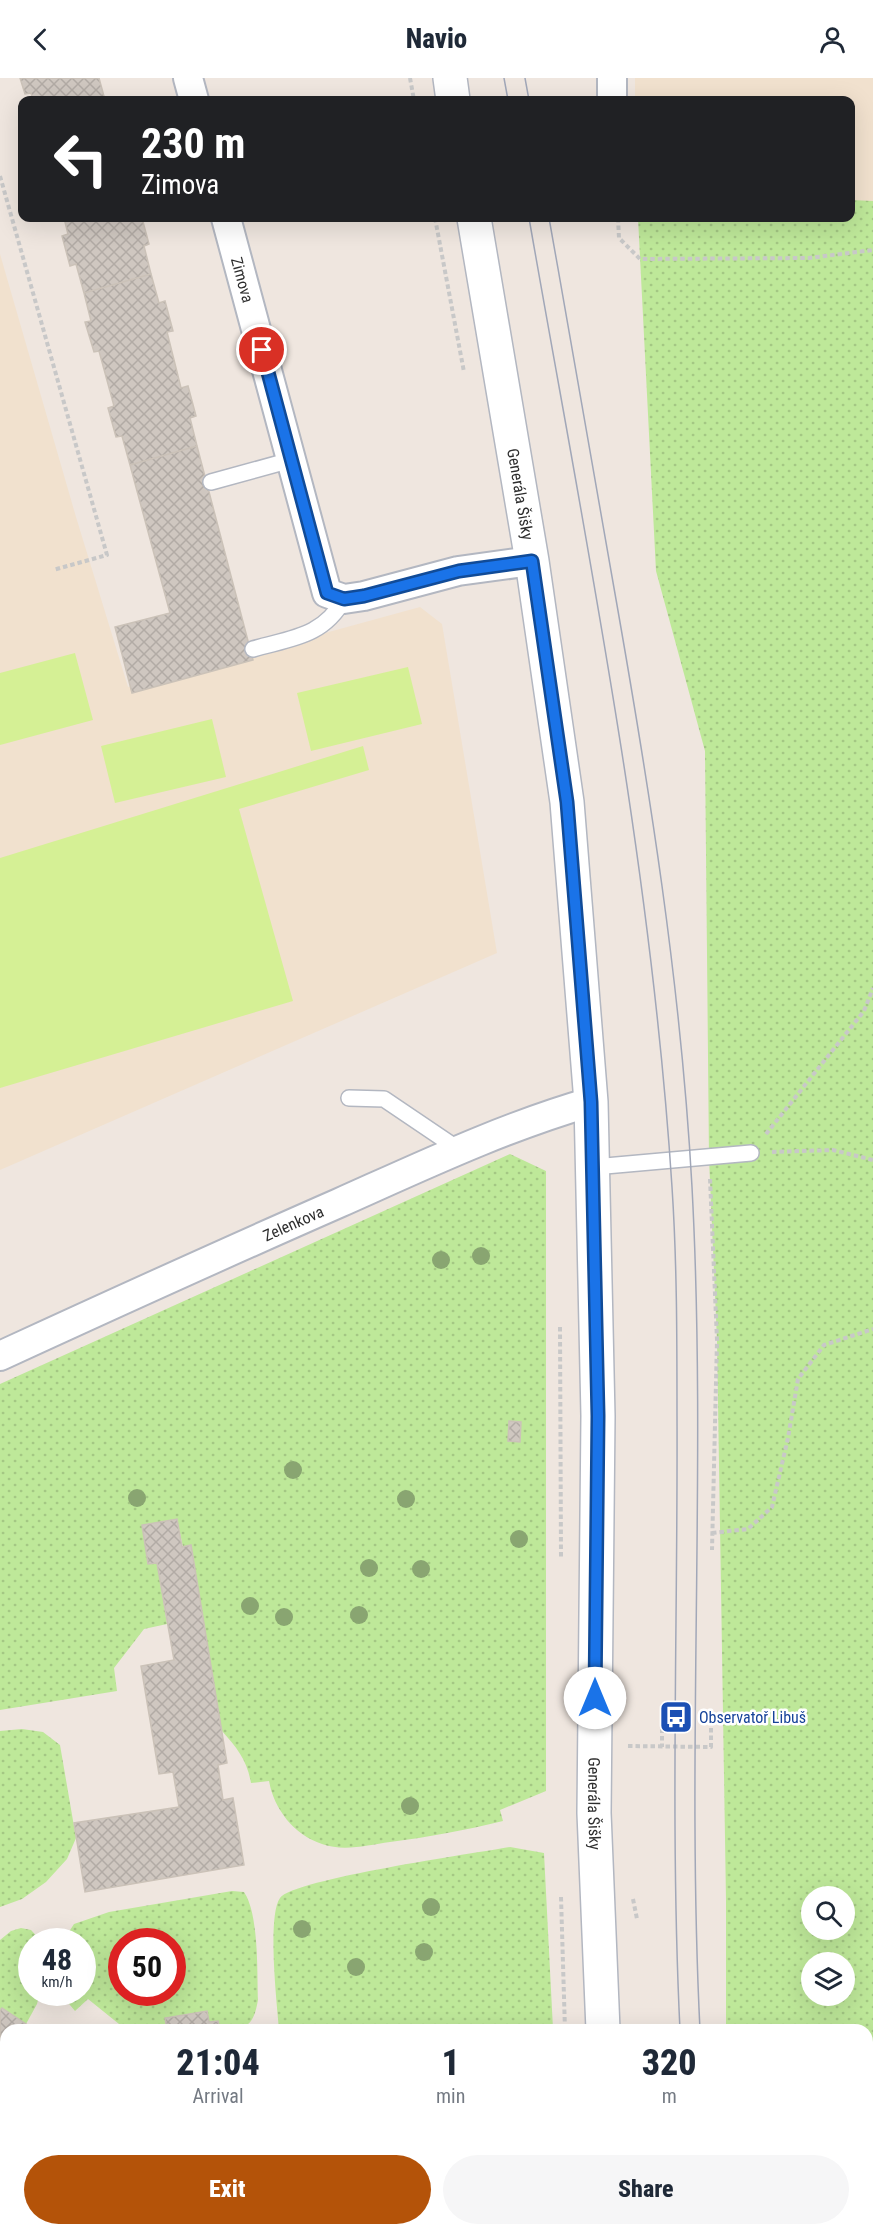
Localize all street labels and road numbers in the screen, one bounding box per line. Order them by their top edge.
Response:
street label: Zimova [227,255,258,305]
street label: Generála Šišky [504,447,538,542]
street label: Zelenkova [260,1202,326,1245]
street label: Generála Šišky [585,1757,605,1851]

